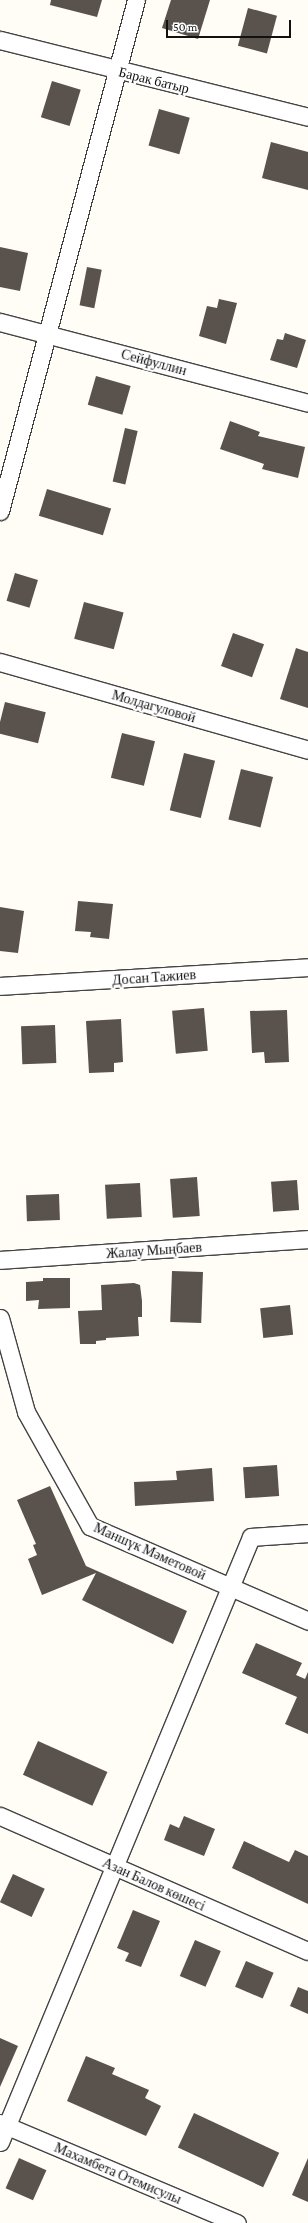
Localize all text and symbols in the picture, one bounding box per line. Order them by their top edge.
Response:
scale bar [168,12,293,38]
text: 50 m [173,20,197,34]
street label: Барак батыр [117,63,191,97]
street label: Сейфуллин [119,345,189,379]
street label: Молдагуловой [110,686,198,726]
street label: Досан Тажиев [112,966,196,988]
street label: Жалау Мыңбаев [105,1238,203,1262]
street label: Маншүк Мәметовой [91,1519,209,1583]
street label: Азан Балов көшесі [100,1854,208,1914]
street label: Махамбета Отемисулы [52,2139,184,2207]

